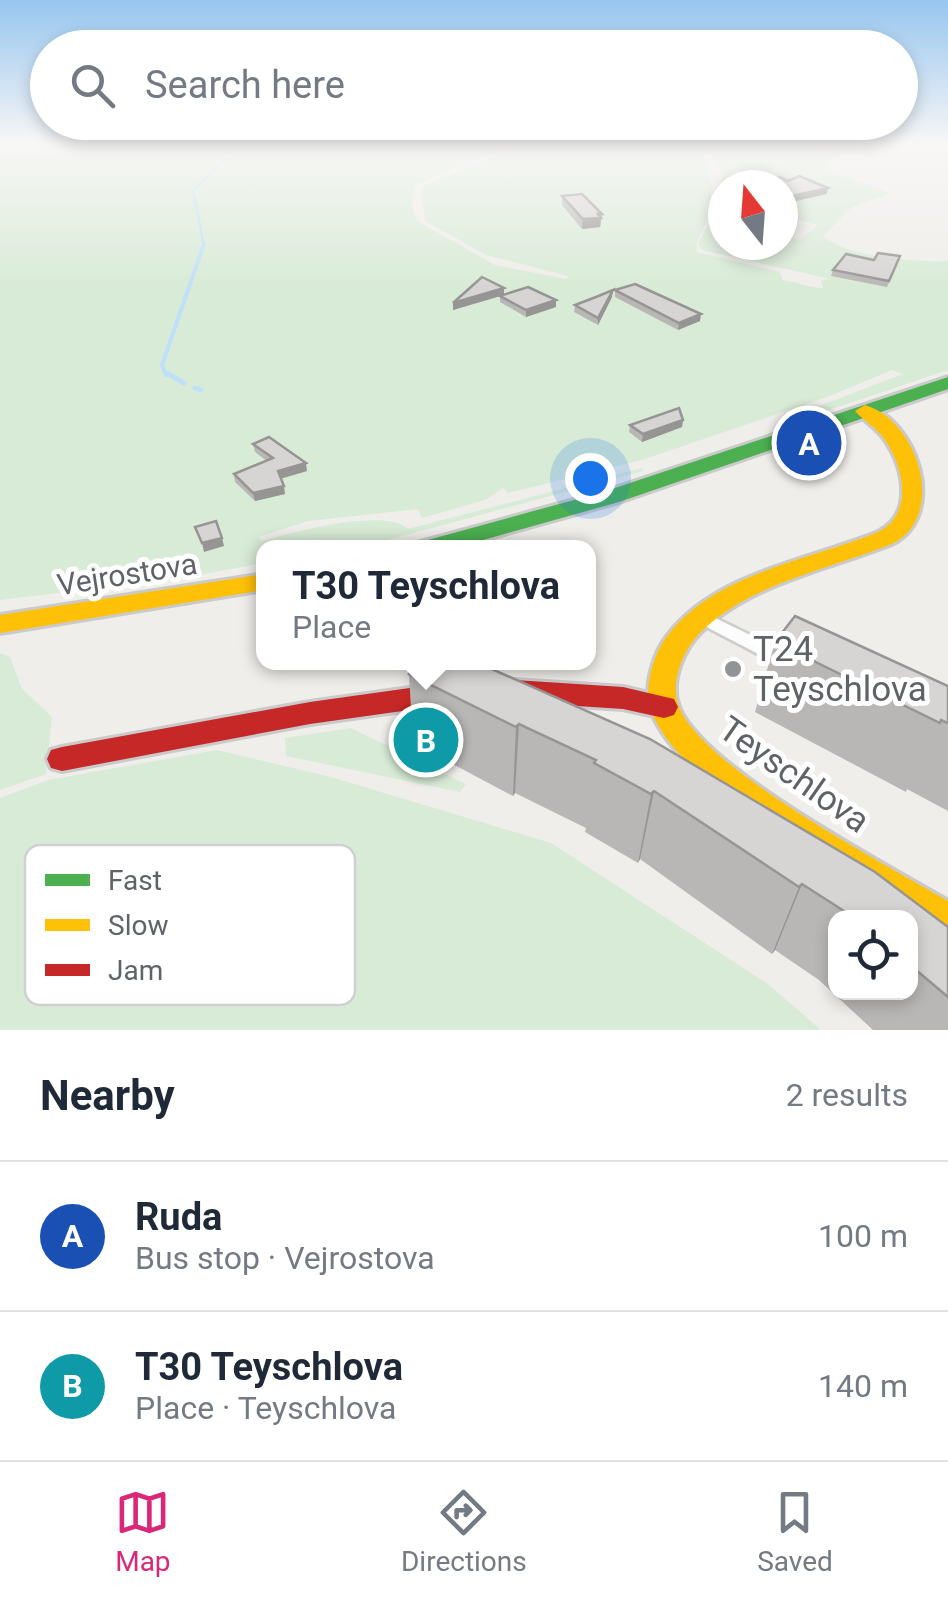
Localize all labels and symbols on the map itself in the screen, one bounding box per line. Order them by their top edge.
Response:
north arrow [708,170,798,260]
pin: A [776,406,842,480]
your location [565,453,616,504]
street label: Vejrostova [55,546,199,602]
place label: T24 Teyschlova [753,629,927,710]
marker: T24 Teyschlova [722,658,744,680]
pin: B [394,702,458,778]
street label: Teyschlova [711,708,877,842]
legend [25,845,355,1005]
text: Fast [108,864,162,897]
text: Slow [108,909,168,942]
text: Jam [108,954,163,987]

